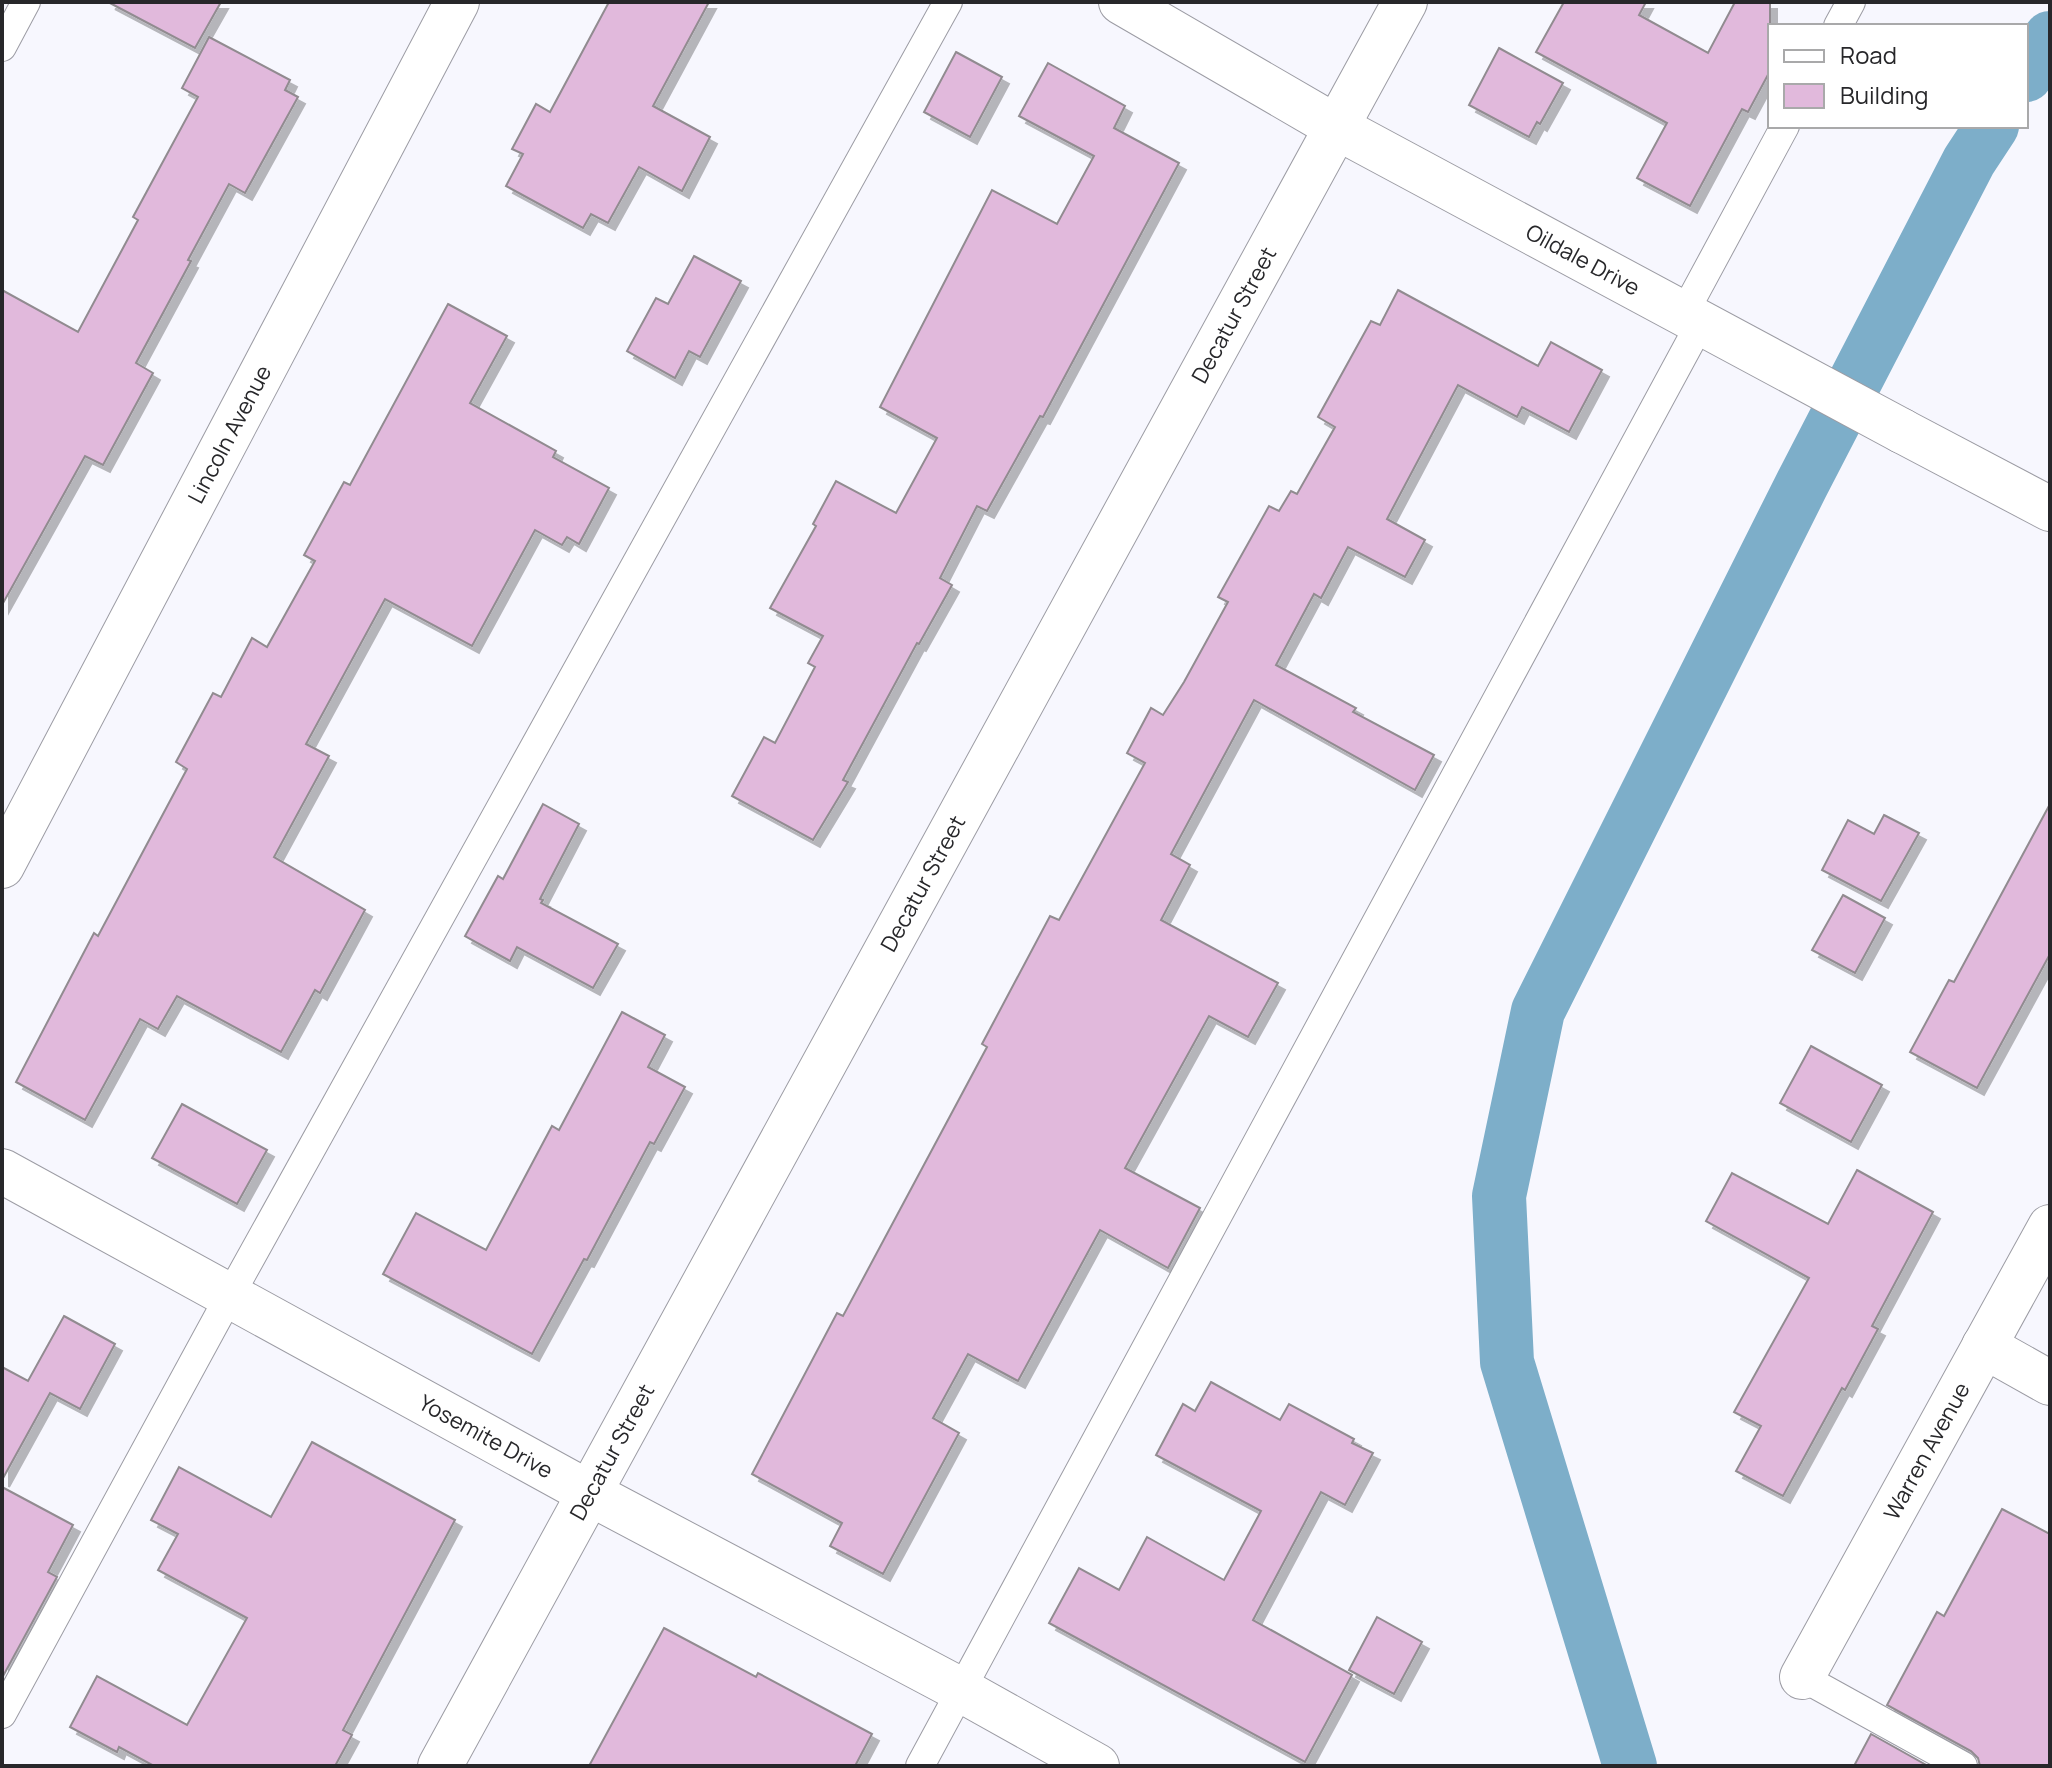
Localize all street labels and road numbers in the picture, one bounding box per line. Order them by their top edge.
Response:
street label: Oildale Drive [1521,217,1645,303]
street label: Decatur Street [1184,241,1283,388]
street label: Lincoln Avenue [181,360,278,509]
street label: Decatur Street [873,810,972,957]
street label: Warren Avenue [1877,1377,1977,1525]
street label: Decatur Street [562,1378,661,1525]
street label: Yosemite Drive [414,1388,558,1485]

